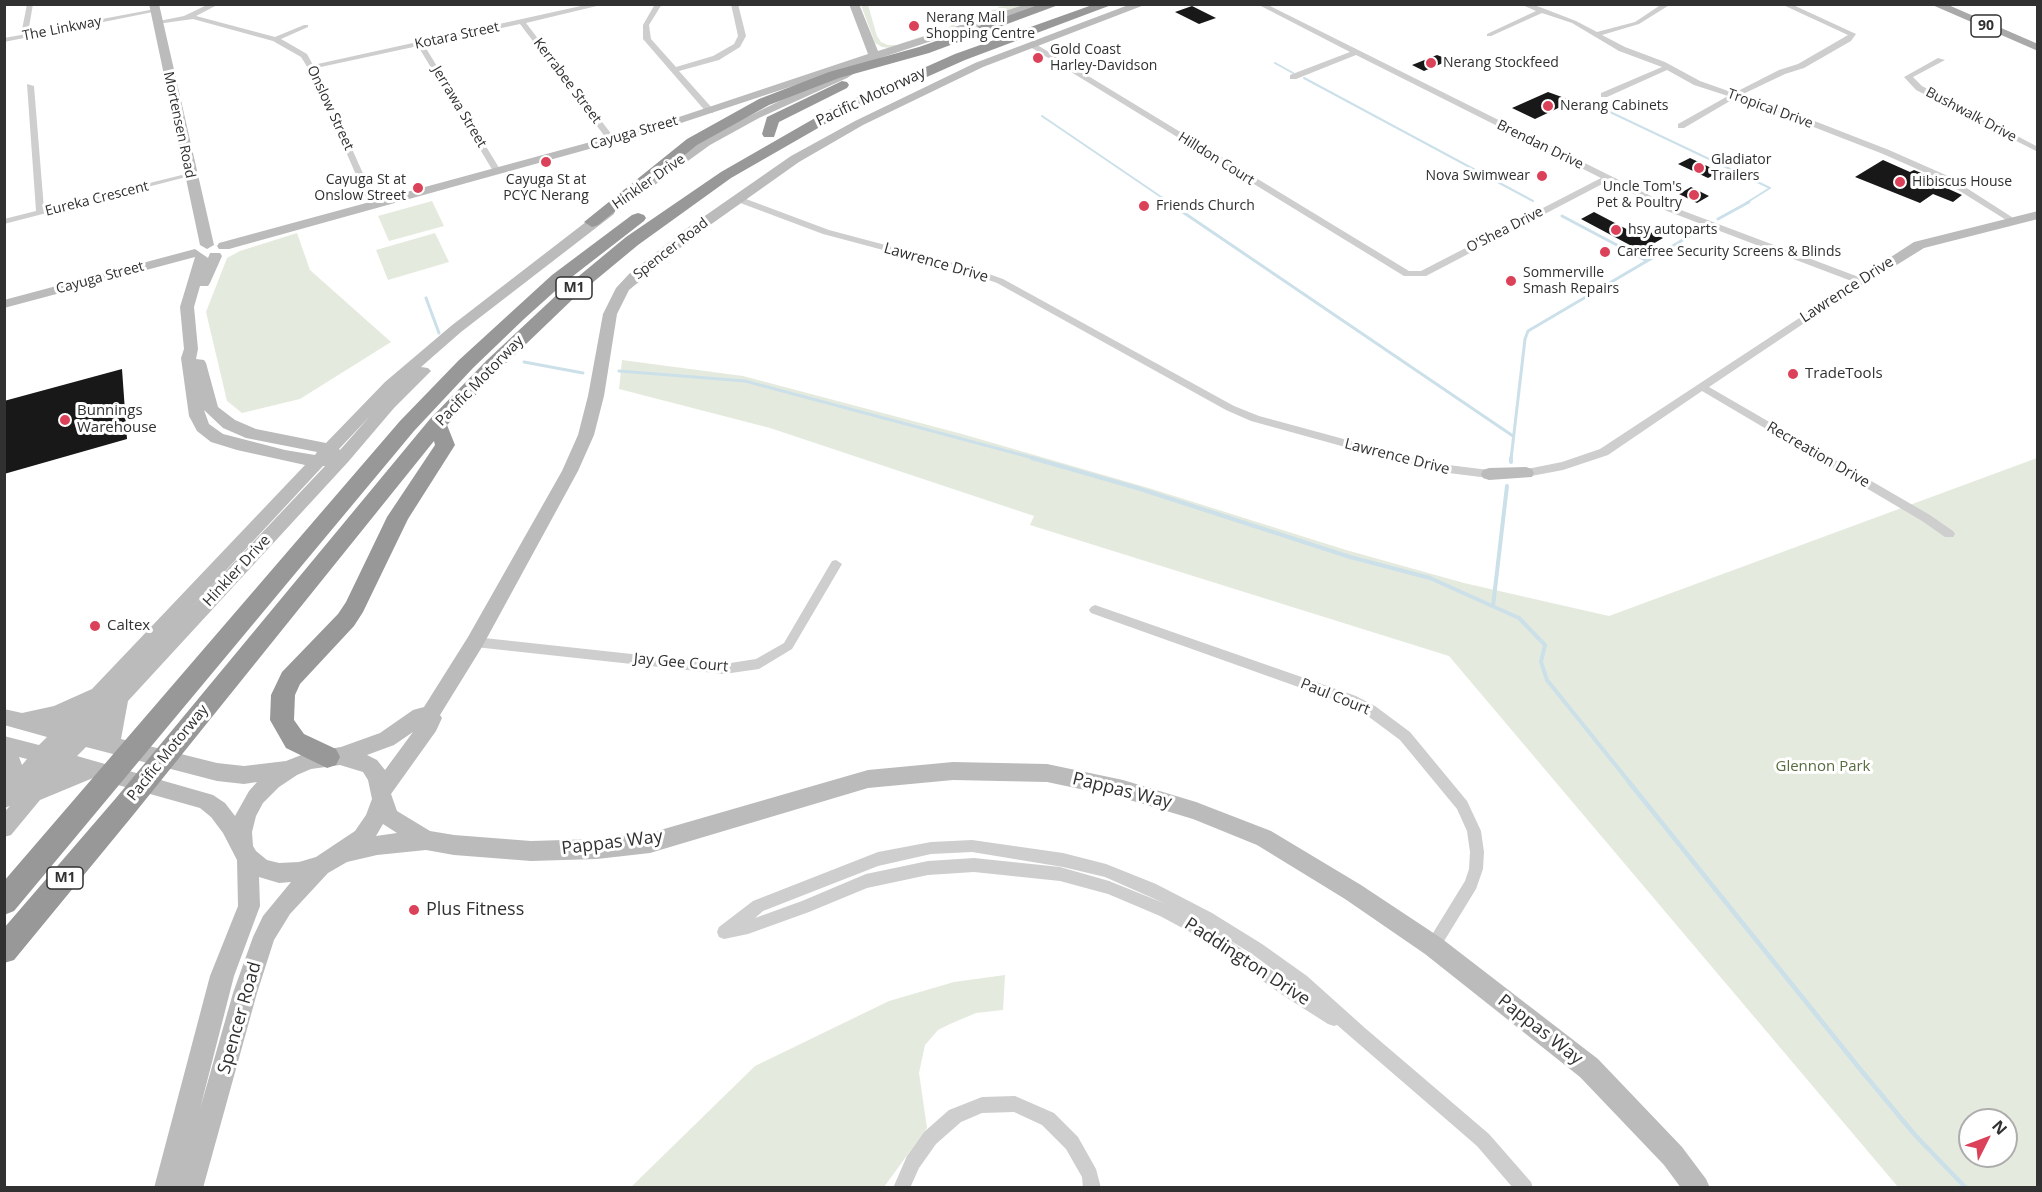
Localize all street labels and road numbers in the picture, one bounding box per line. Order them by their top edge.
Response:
street label: The Linkway [21,13,103,45]
road number: 90 [1971,15,2001,37]
street label: Kotara Street [413,19,501,53]
street label: Kerrabee Street [529,35,605,127]
street label: Onslow Street [303,63,357,153]
street label: Jerrawa Street [428,63,490,151]
street label: Pacific Motorway [813,64,929,130]
street label: Mortensen Road [160,70,198,180]
street label: Bushwalk Drive [1923,84,2019,146]
street label: Tropical Drive [1725,86,1815,132]
street label: Cayuga Street [588,112,680,154]
street label: Brendan Drive [1494,117,1586,173]
street label: Hilldon Court [1175,129,1257,189]
street label: Hinkler Drive [609,151,689,213]
street label: Eureka Crescent [44,178,150,220]
street label: O'Shea Drive [1464,204,1546,256]
street label: Spencer Road [630,215,712,283]
street label: Lawrence Drive [882,239,990,287]
street label: Lawrence Drive [1797,253,1897,327]
street label: Cayuga Street [54,258,146,298]
road number: M1 [556,277,592,299]
street label: Pacific Motorway [432,332,528,430]
street label: Recreation Drive [1763,418,1873,492]
street label: Lawrence Drive [1343,435,1451,479]
street label: Hinkler Drive [199,532,275,610]
street label: Jay Gee Court [633,650,729,676]
street label: Paul Court [1298,675,1372,719]
street label: Pacific Motorway [124,701,212,805]
street label: Pappas Way [1070,768,1174,814]
street label: Pappas Way [560,826,664,860]
road number: M1 [47,867,83,889]
street label: Paddington Drive [1180,913,1314,1011]
street label: Spencer Road [214,959,266,1077]
street label: Pappas Way [1493,990,1587,1070]

